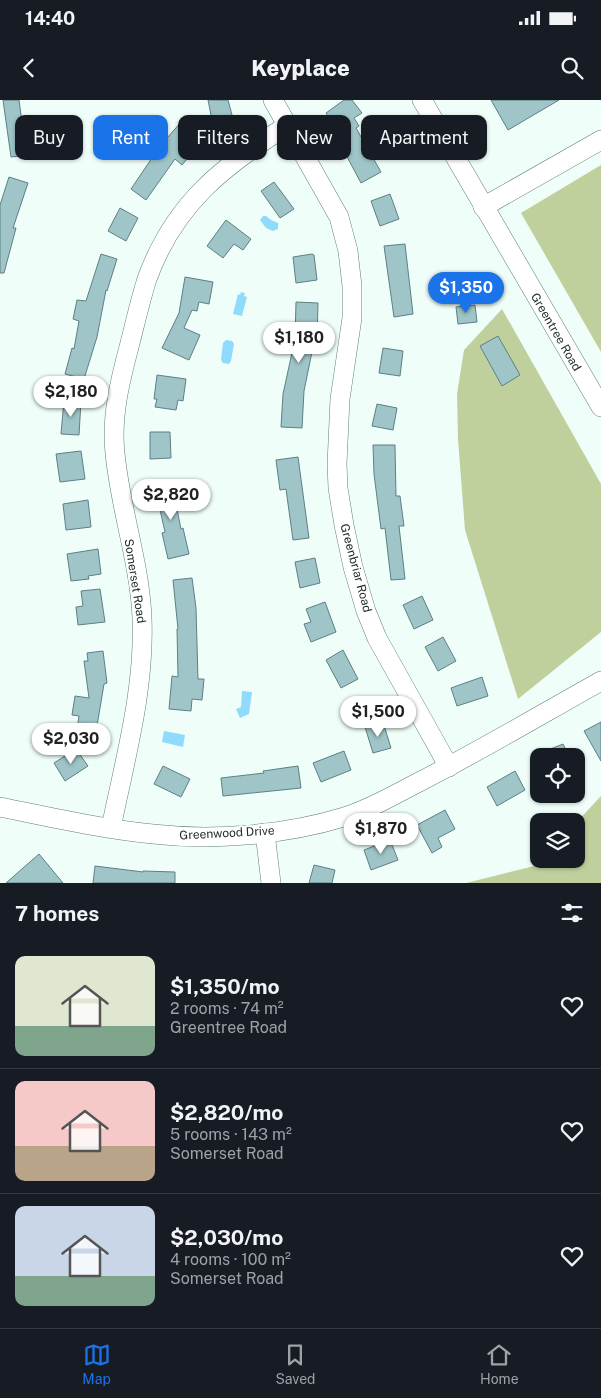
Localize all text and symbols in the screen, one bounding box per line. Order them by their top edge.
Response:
text: 14:40 [25,7,75,29]
icon: back [15,54,43,82]
icon: search [558,54,586,82]
text: Keyplace [251,55,350,81]
chip: Buy [15,115,83,160]
chip: Rent [93,115,168,160]
chip: Filters [178,115,267,160]
chip: New [277,115,351,160]
chip: Apartment [361,115,487,160]
pin: $1,350 [425,272,507,314]
text: $1,350 [439,278,493,297]
street label: Greentree Road [528,290,584,374]
pin: $1,180 [258,322,340,364]
text: $1,180 [274,328,324,347]
pin: $2,180 [30,376,112,418]
text: $2,180 [44,382,98,401]
pin: $2,820 [130,478,212,521]
text: $2,820 [143,485,199,504]
street label: Greenbriar Road [337,522,375,614]
street label: Somerset Road [121,538,149,624]
pin: $1,500 [337,696,419,738]
text: $1,500 [351,702,405,721]
pin: $2,030 [30,722,112,765]
text: $2,030 [43,729,99,748]
map controls [530,748,585,868]
button: locate [530,748,585,803]
pin: $1,870 [340,812,422,855]
button: layers [530,813,585,868]
text: $1,870 [355,819,407,838]
street label: Greenwood Drive [179,824,275,842]
icon: filters [558,899,586,927]
text: 7 homes [15,901,99,926]
text: $1,350/mo [170,974,280,999]
icon: home [55,976,115,1036]
icon: heart [558,992,586,1020]
text: 2 rooms · 74 m² [170,999,284,1018]
text: Greentree Road [170,1018,287,1037]
text: $2,820/mo [170,1100,283,1125]
icon: home [55,1101,115,1161]
icon: heart [558,1117,586,1145]
text: 5 rooms · 143 m² [170,1125,292,1144]
text: Somerset Road [170,1144,284,1163]
text: $2,030/mo [170,1225,283,1250]
icon: home [55,1226,115,1286]
icon: heart [558,1242,586,1270]
text: 4 rooms · 100 m² [170,1250,291,1269]
text: Somerset Road [170,1269,284,1288]
tab: Map [82,1341,111,1387]
tab: Saved [275,1341,315,1387]
tab: Home [480,1341,519,1387]

